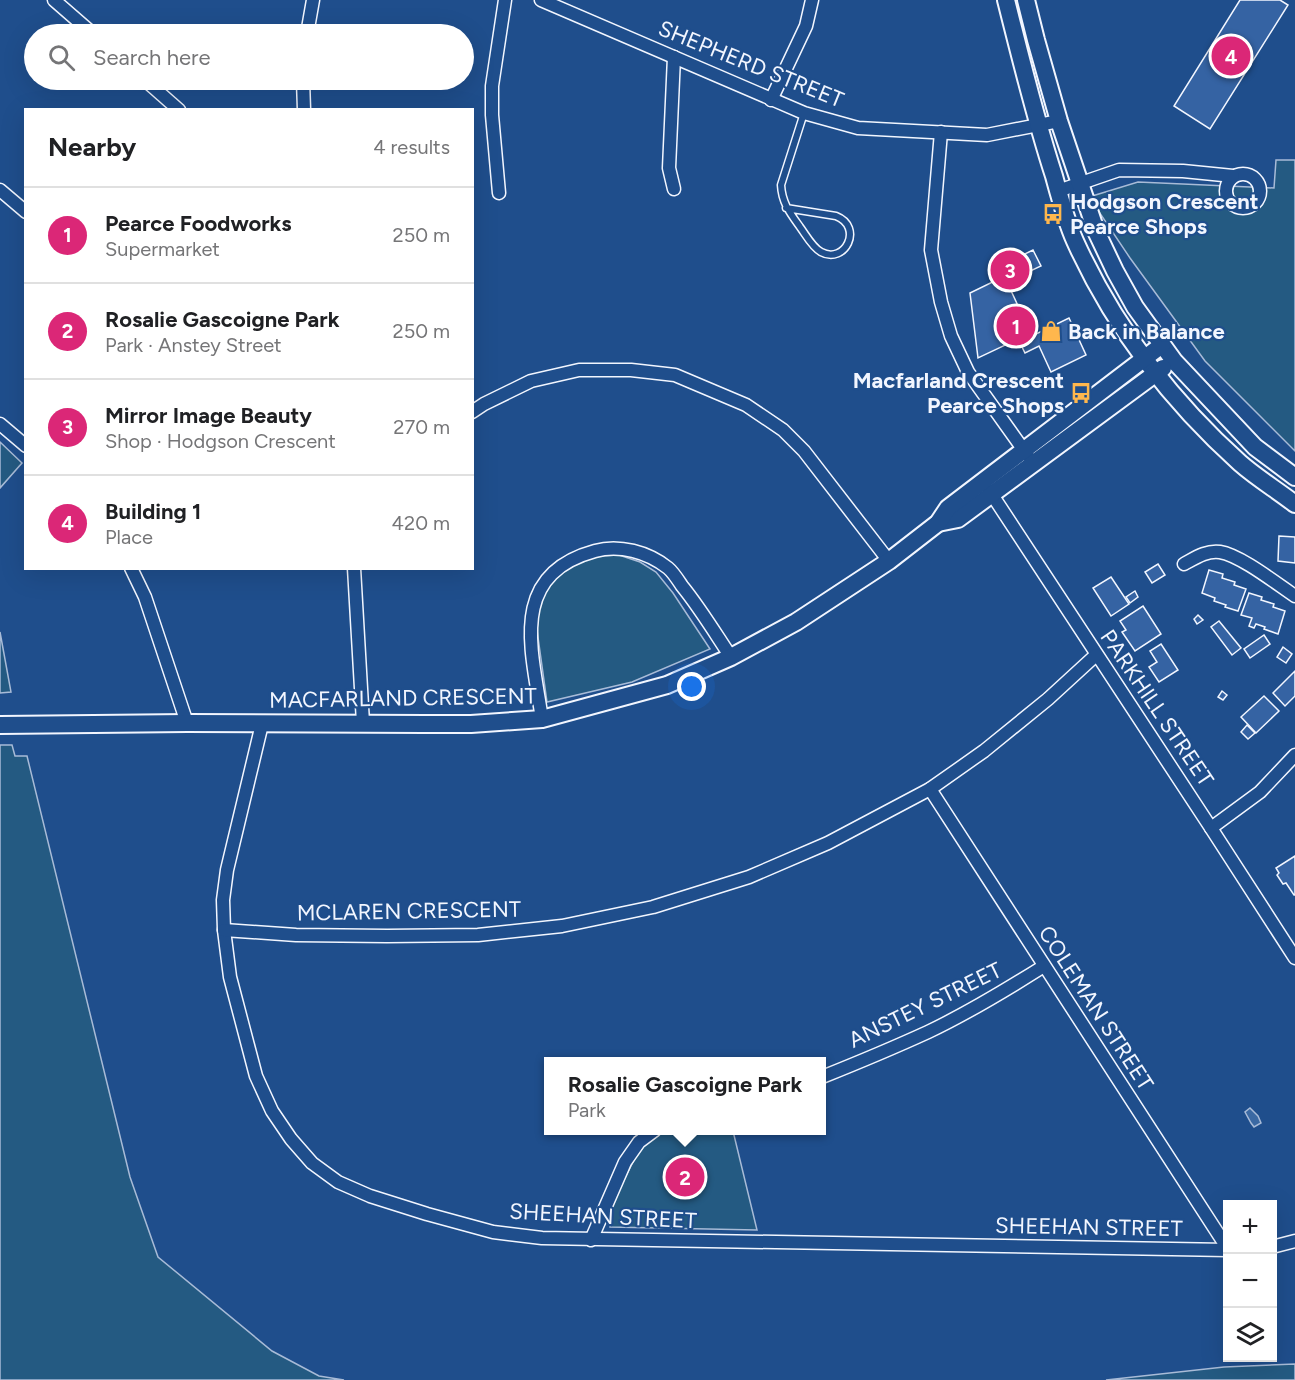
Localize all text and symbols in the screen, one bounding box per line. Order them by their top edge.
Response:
street label: SHEPHERD STREET [654,15,848,113]
search box [24,24,474,90]
pin: 4 [1212,34,1250,78]
icon: search [45,41,78,74]
text: Search here [93,44,211,71]
text: Nearby [48,131,136,163]
text: 4 results [373,135,450,159]
place label: Hodgson Crescent Pearce Shops [1070,188,1259,240]
bus stop icon: Hodgson Crescent Pearce Shops [1041,202,1065,226]
text: Pearce Foodworks [105,210,292,237]
text: 1 [63,223,72,247]
text: 250 m [393,223,450,247]
text: Supermarket [105,237,220,261]
pin: 3 [990,248,1030,292]
pin: 1 [996,304,1036,348]
text: Rosalie Gascoigne Park [105,306,340,333]
place label: Back in Balance [1068,318,1225,345]
text: 2 [62,319,73,343]
text: 250 m [393,319,450,343]
shop icon: Back in Balance [1039,319,1063,343]
text: Park · Anstey Street [105,333,282,357]
place label: Macfarland Crescent Pearce Shops [853,367,1064,419]
bus stop icon: Macfarland Crescent Pearce Shops [1069,381,1093,405]
text: Mirror Image Beauty [105,402,312,429]
text: 3 [62,415,73,439]
text: 270 m [393,415,450,439]
text: Shop · Hodgson Crescent [105,429,336,453]
text: Building 1 [105,498,201,525]
text: 4 [61,511,74,535]
text: 420 m [392,511,450,535]
text: Place [105,525,153,549]
street label: PARKHILL STREET [1095,624,1219,792]
your location [677,672,706,701]
street label: MACFARLAND CRESCENT [269,682,537,714]
street label: MCLAREN CRESCENT [297,896,521,926]
street label: COLEMAN STREET [1033,921,1159,1095]
street label: ANSTEY STREET [844,956,1006,1054]
popup [544,1057,826,1135]
text: Rosalie Gascoigne Park [568,1071,802,1098]
text: Park [568,1098,606,1122]
pin: 2 [666,1154,704,1200]
street label: SHEEHAN STREET [509,1198,697,1234]
map controls [1223,1200,1277,1362]
button: + [1223,1200,1277,1254]
street label: SHEEHAN STREET [995,1212,1183,1242]
button: − [1223,1254,1277,1308]
button: layers [1223,1308,1277,1362]

